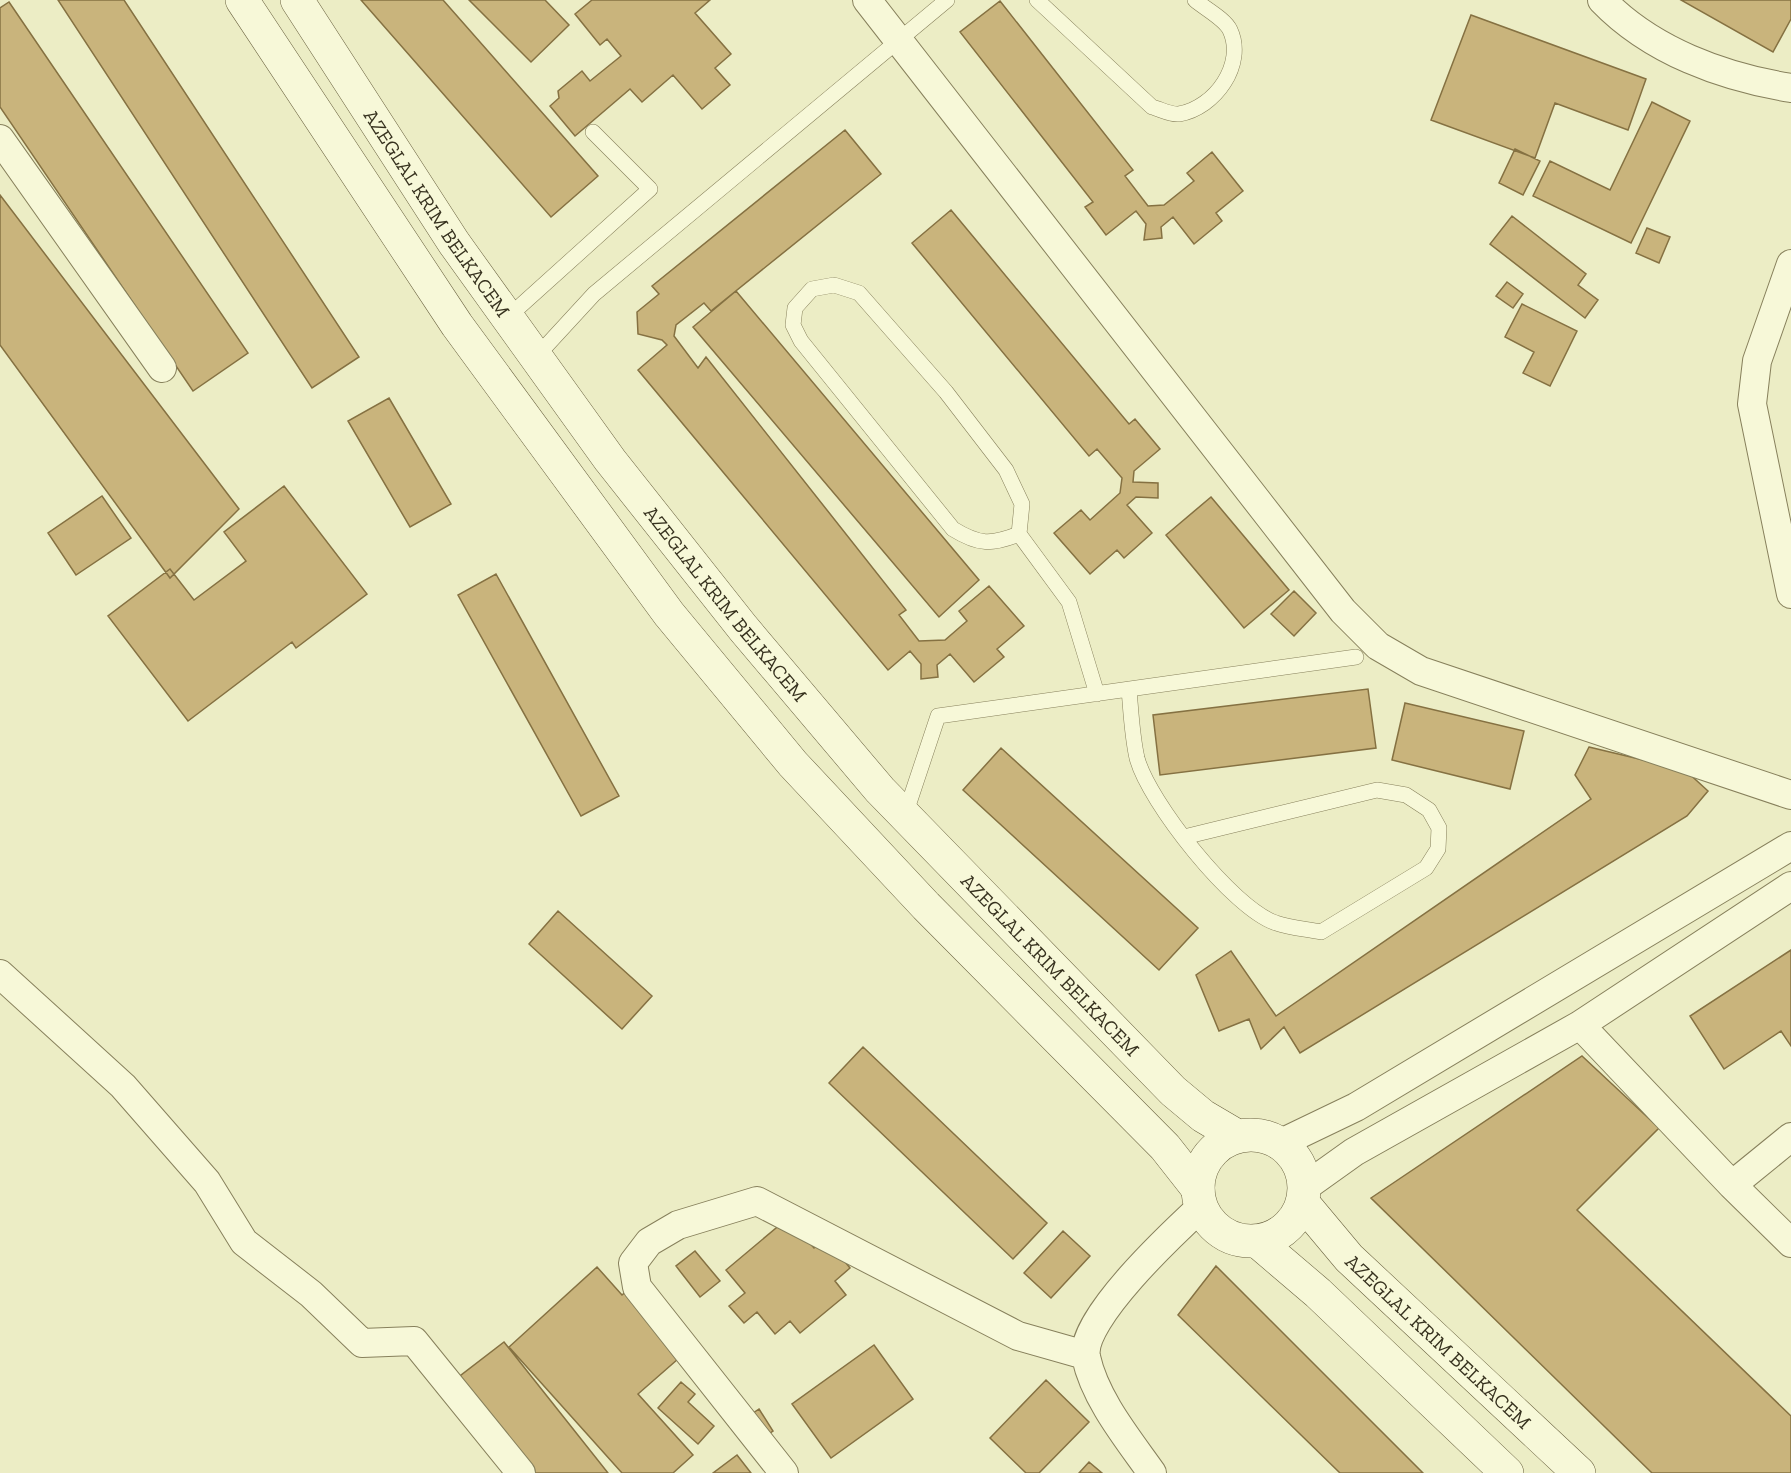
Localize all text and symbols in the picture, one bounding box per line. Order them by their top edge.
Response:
street label: AZEGLAL KRIM BELKACEM [359,105,515,322]
street label: AZEGLAL KRIM BELKACEM [639,501,812,707]
street label: AZEGLAL KRIM BELKACEM [956,869,1144,1061]
street label: AZEGLAL KRIM BELKACEM [1341,1249,1536,1434]

